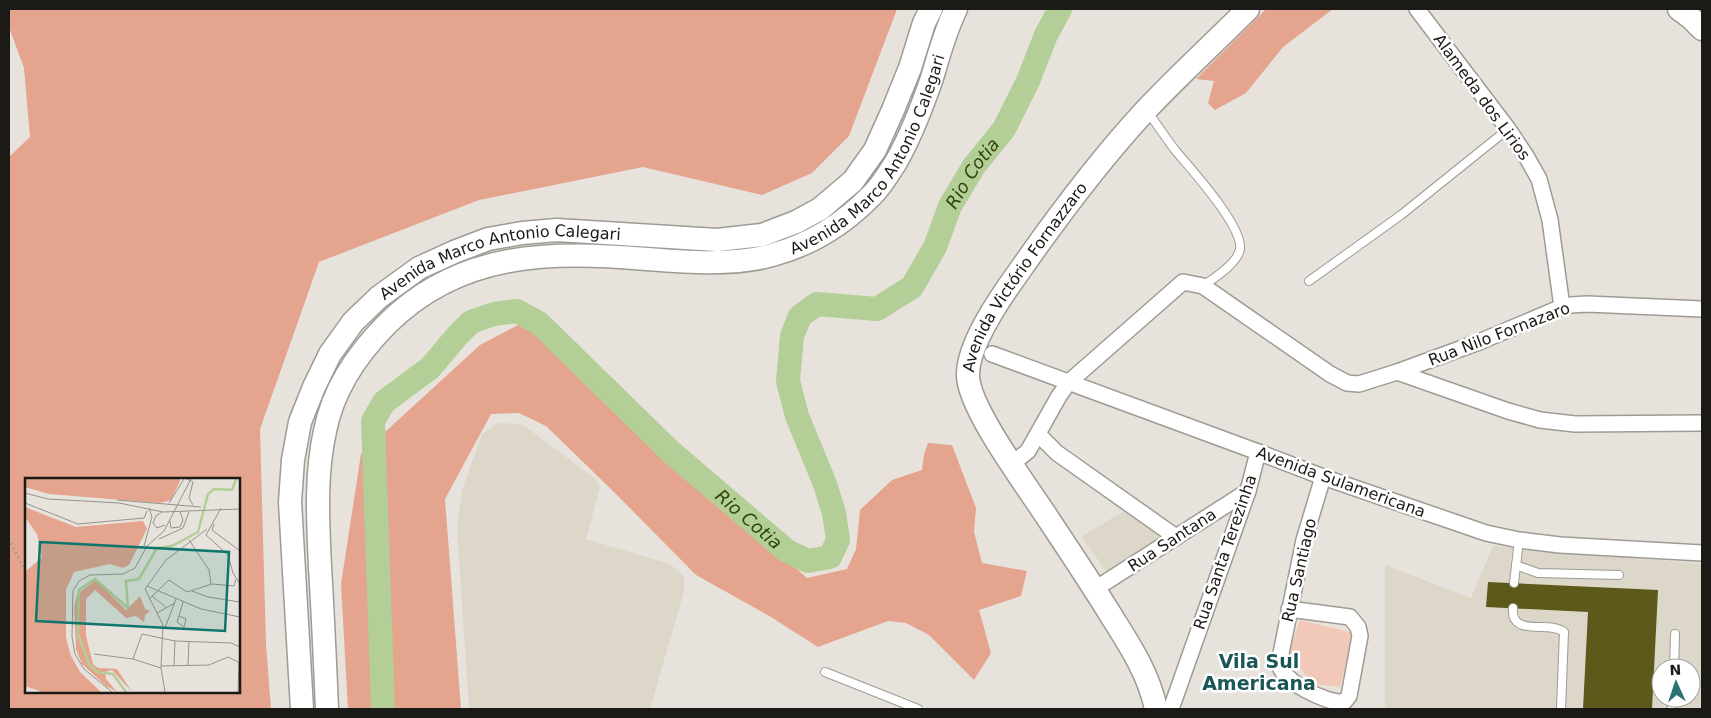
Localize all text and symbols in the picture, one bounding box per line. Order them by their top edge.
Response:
street label: Alameda dos Lirios [1430,30,1534,164]
street label: Avenida Marco Antonio Calegari [787,52,948,258]
water label: Rio Cotia [941,133,1003,212]
street label: Avenida Victório Fornazzaro [958,178,1091,373]
street label: Avenida Marco Antonio Calegari [375,220,621,303]
street label: Rua Nilo Fornazaro [1426,298,1572,370]
street label: Avenida Sulamericana [1254,443,1428,521]
street label: Rua Santa Terezinha [1190,472,1260,632]
inset map [25,478,240,693]
water label: Rio Cotia [712,484,787,553]
street label: Rua Santana [1124,504,1220,576]
street label: Rua Santiago [1278,516,1320,624]
district label: Vila Sul Americana [1202,650,1316,694]
north arrow [1651,658,1701,708]
text: N [1669,662,1682,678]

